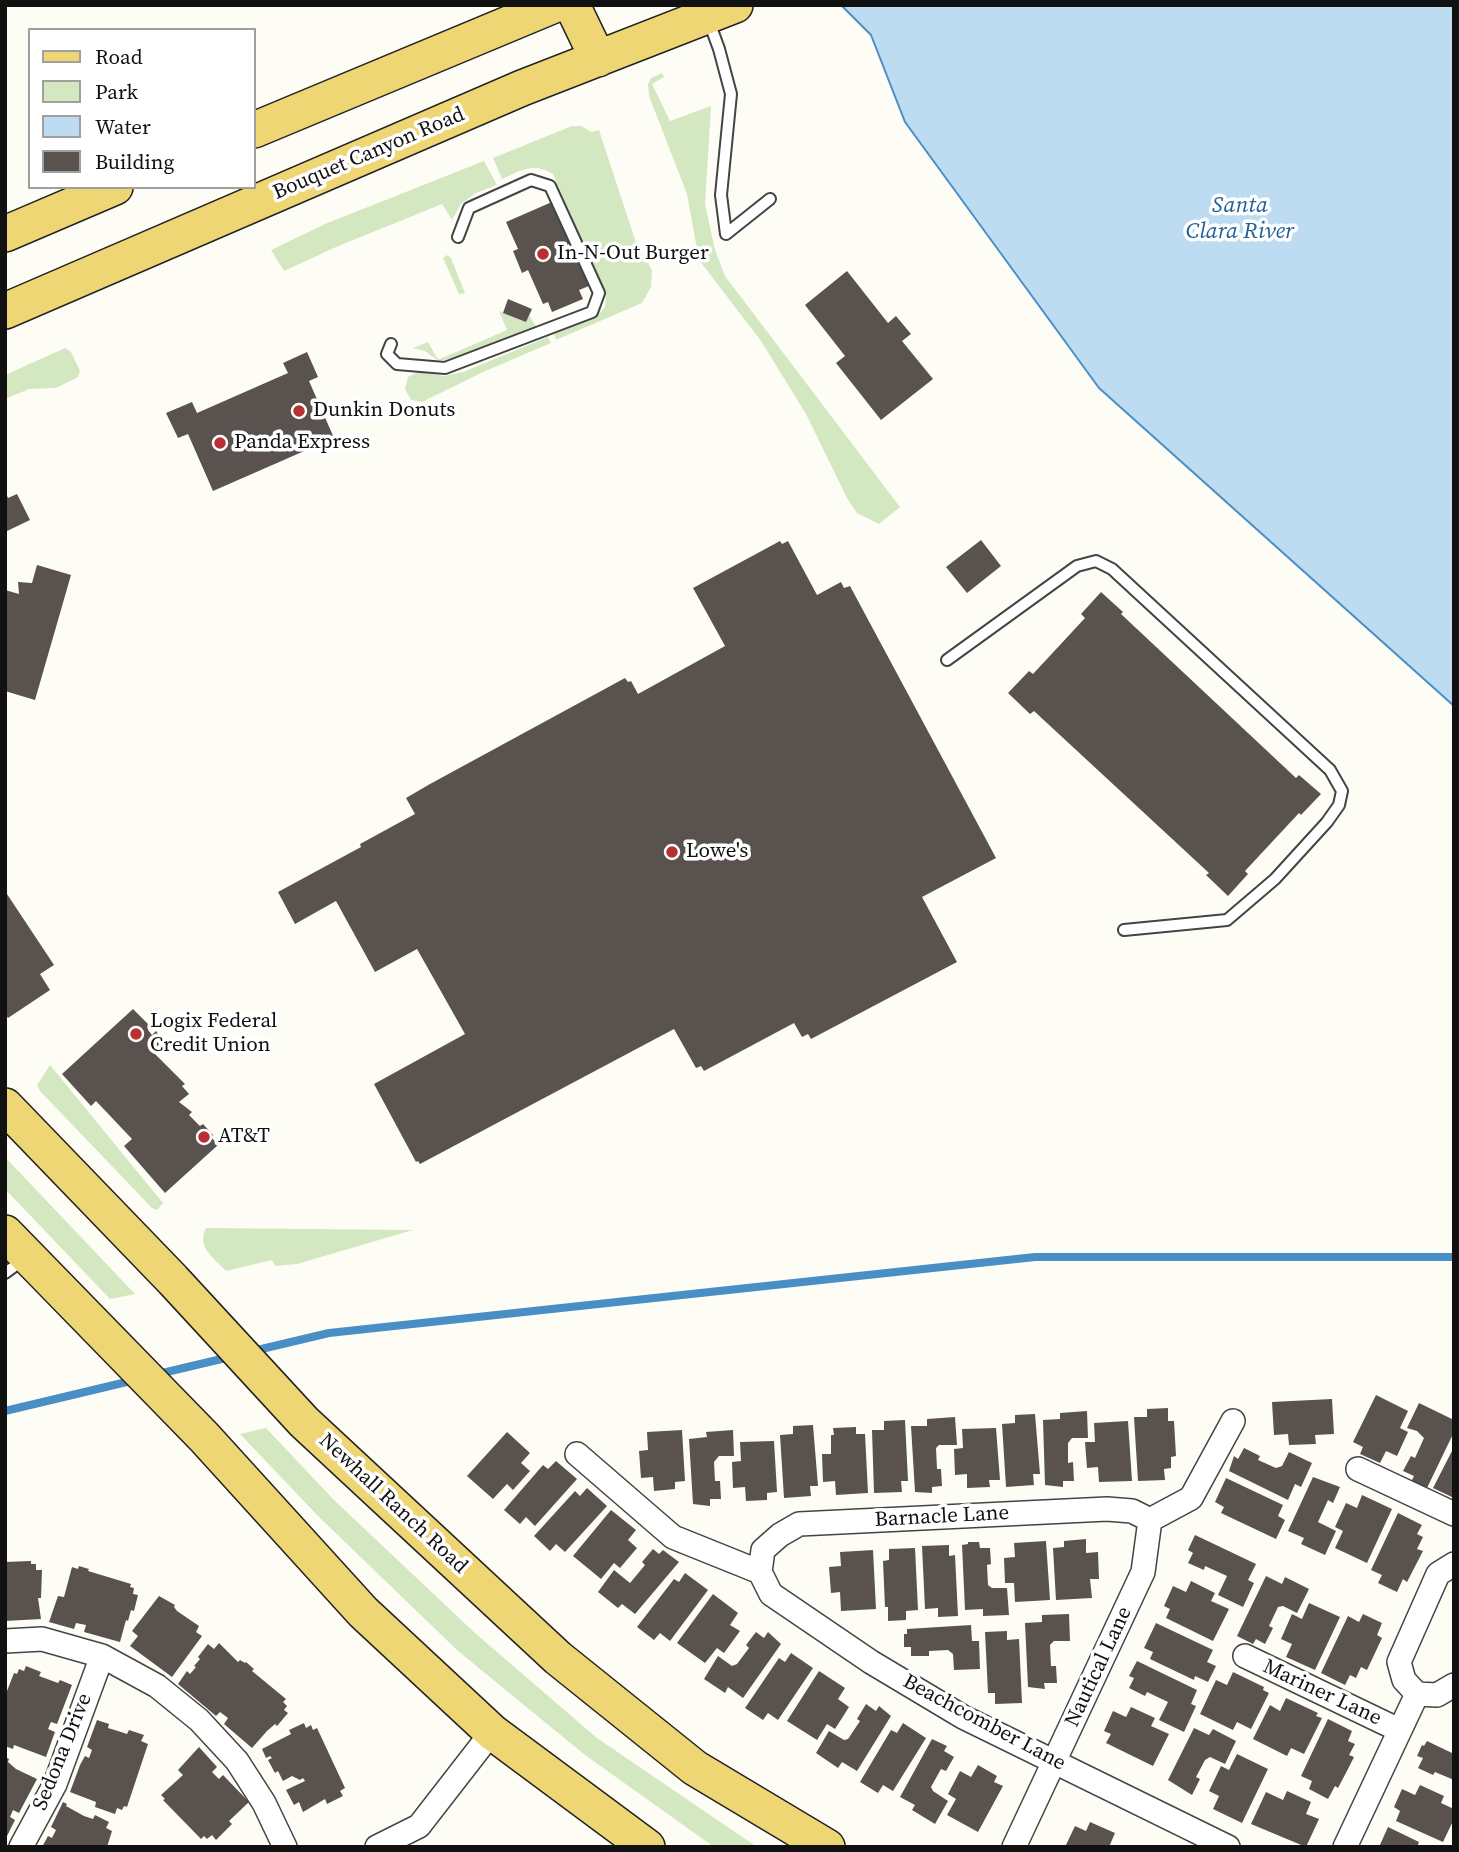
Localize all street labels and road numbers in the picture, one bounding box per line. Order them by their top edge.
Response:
street label: Bouquet Canyon Road [269,102,469,206]
street label: Newhall Ranch Road [313,1429,473,1579]
street label: Barnacle Lane [874,1501,1010,1533]
street label: Nautical Lane [1060,1603,1138,1731]
street label: Mariner Lane [1259,1655,1385,1731]
street label: Beachcomber Lane [898,1669,1070,1777]
street label: Sedona Drive [28,1690,98,1814]

